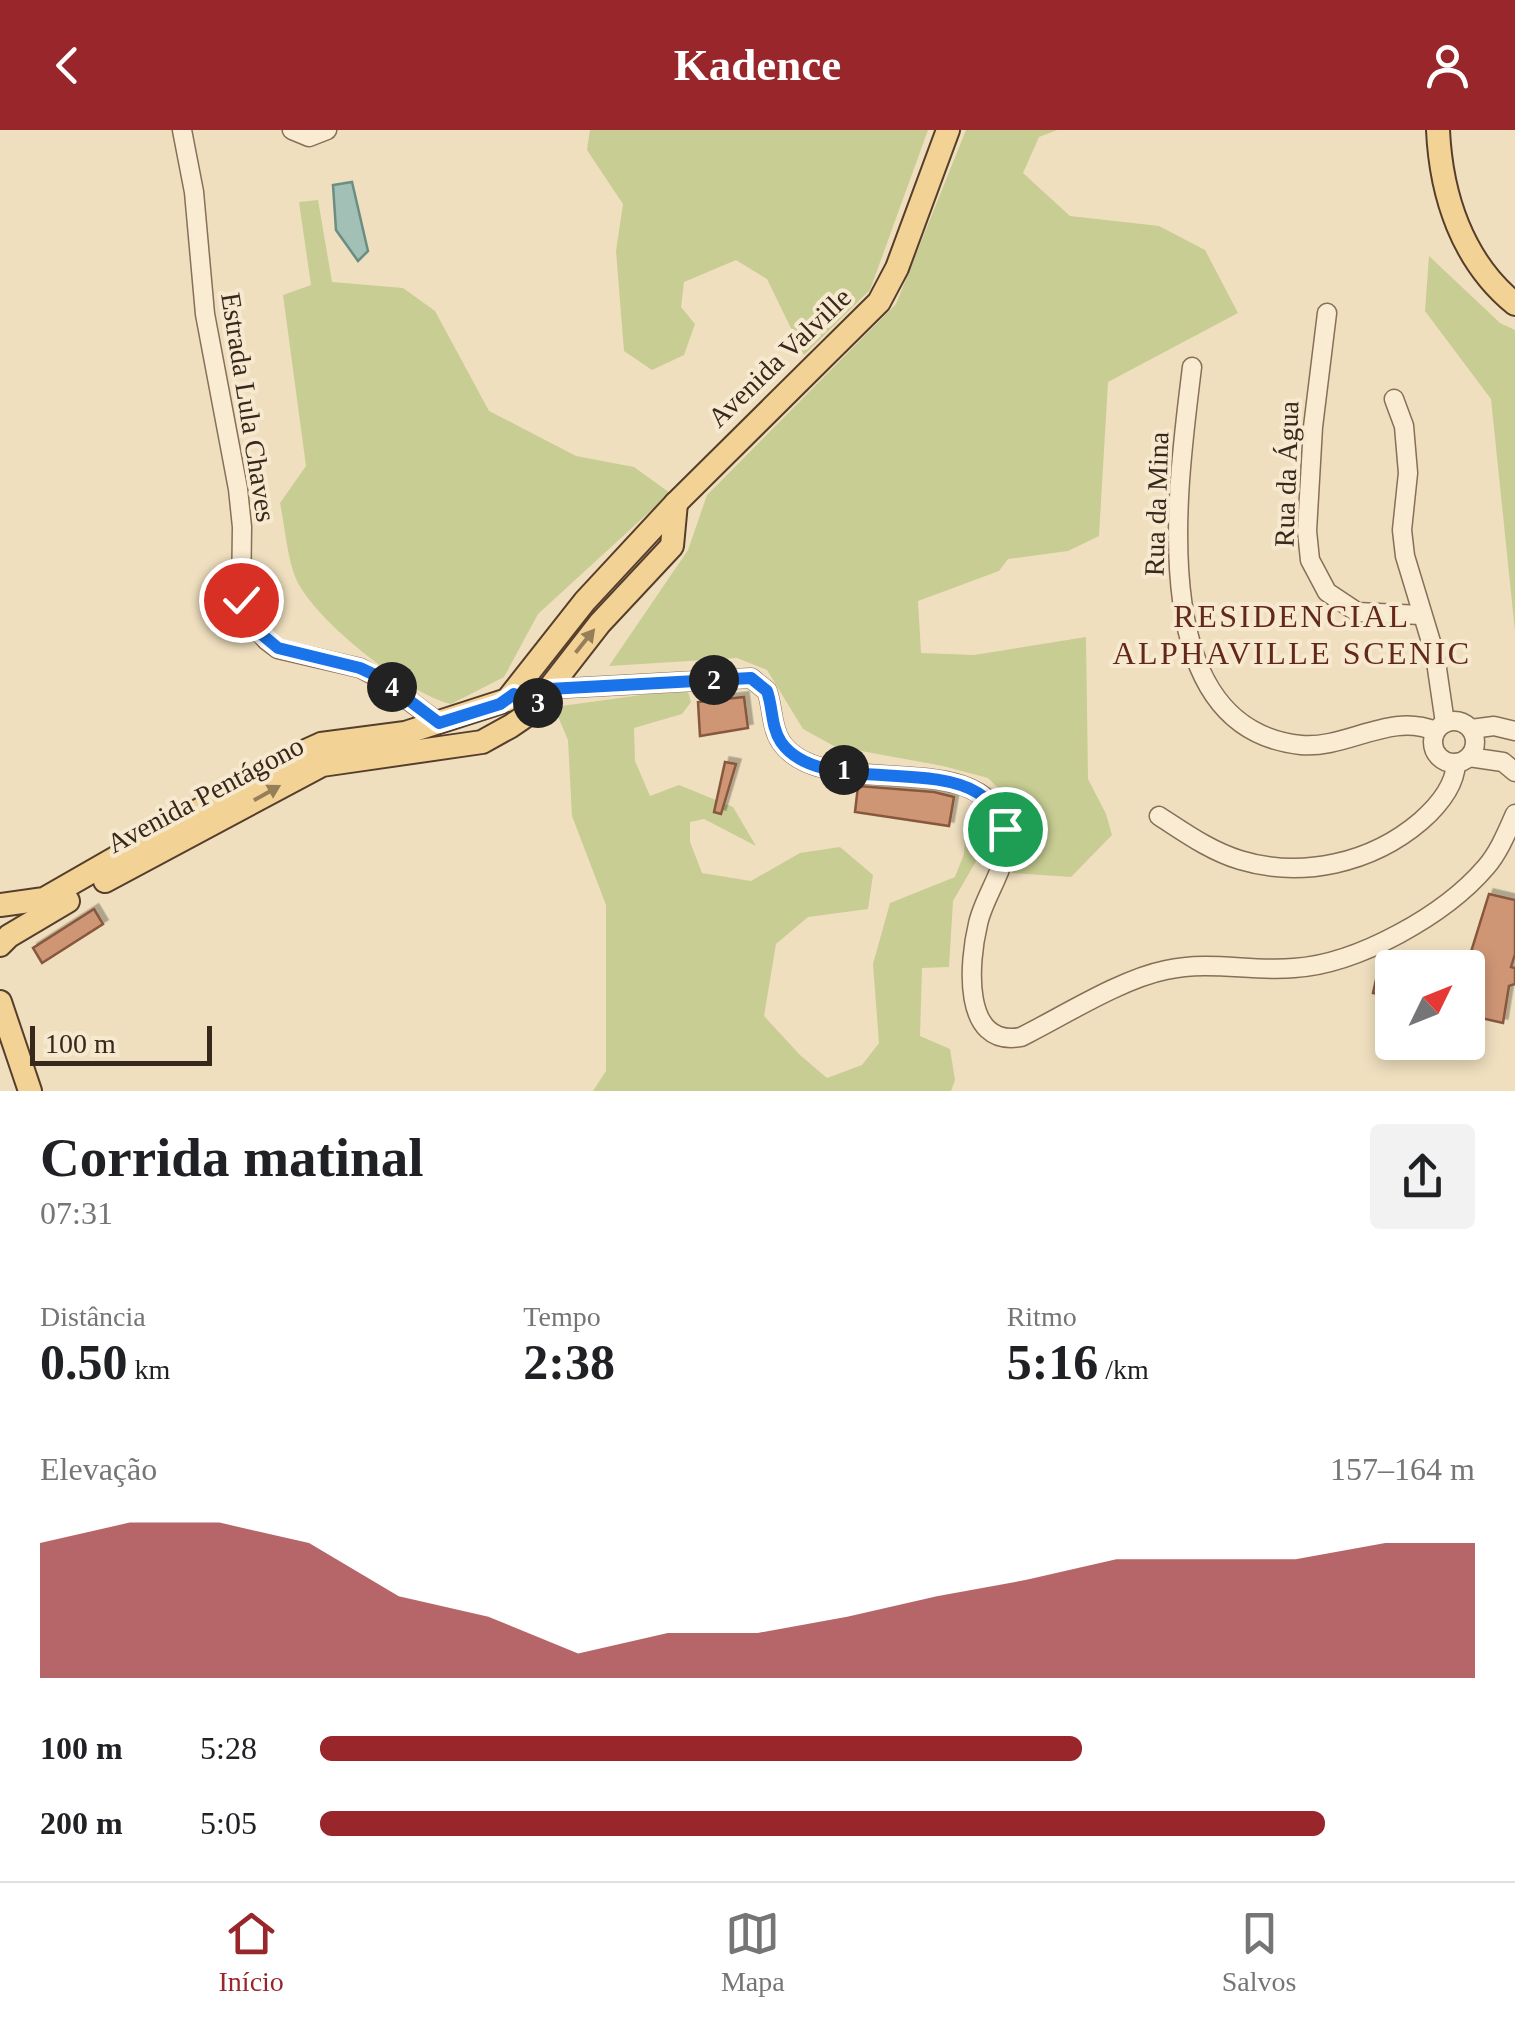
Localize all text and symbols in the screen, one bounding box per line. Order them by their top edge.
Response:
icon: back [40,38,95,93]
icon: person [1420,38,1475,93]
text: Kadence [674,40,841,90]
street label: Avenida Valville [702,281,857,433]
street label: Estrada Lula Chaves [215,290,282,524]
street label: Rua da Água [1268,400,1305,548]
street label: Rua da Mina [1138,431,1175,577]
pin [199,558,284,643]
icon: check [214,573,269,628]
district label: RESIDENCIAL ALPHAVILLE SCENIC [1112,598,1472,671]
one-way arrow [574,628,595,653]
pin: 2 [689,655,739,705]
pin: 4 [367,662,417,712]
text: 2 [707,664,721,695]
text: 4 [385,671,399,702]
pin: 3 [513,678,563,728]
text: 3 [531,687,545,718]
street label: Avenida Pentágono [102,730,309,859]
pin: 1 [819,745,869,795]
text: 1 [837,754,851,785]
one-way arrow [252,785,281,802]
pin [963,787,1048,872]
icon: arrive [978,802,1033,857]
north arrow [1375,950,1485,1060]
map controls [1375,950,1485,1060]
scale bar [30,1021,212,1066]
text: 100 m [45,1028,116,1059]
button: share [1370,1124,1475,1229]
text: Corrida matinal [40,1127,423,1188]
text: 07:31 [40,1195,113,1231]
text: Distância [40,1301,146,1332]
text: Tempo [523,1301,601,1332]
text: Ritmo [1007,1301,1077,1332]
text: 0.50 [40,1334,128,1390]
text: 2:38 [523,1334,615,1390]
text: 5:16 [1007,1334,1098,1390]
text: km [128,1354,170,1385]
text: /km [1098,1354,1149,1385]
text: Elevação [40,1451,157,1487]
text: 157–164 m [1330,1451,1475,1487]
text: 100 m [40,1730,123,1766]
text: 5:28 [200,1730,257,1766]
text: 200 m [40,1805,123,1841]
text: 5:05 [200,1805,257,1841]
tab: Início [219,1906,284,1998]
tab: Mapa [721,1906,785,1998]
tab: Salvos [1222,1906,1296,1998]

